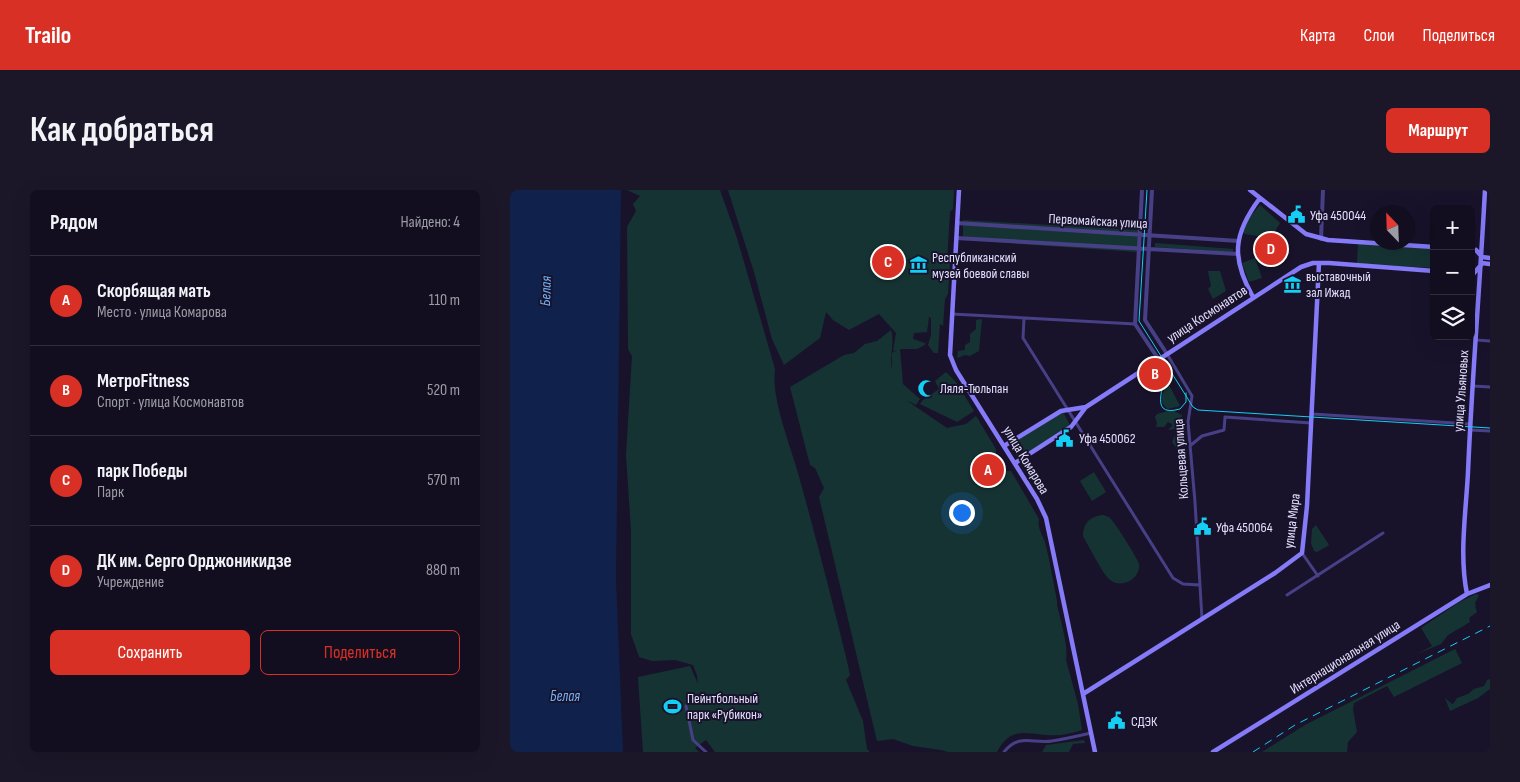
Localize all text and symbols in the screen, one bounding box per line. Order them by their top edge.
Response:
text: Trailo [25,21,71,50]
text: Карта [1300,25,1336,46]
text: Слои [1364,25,1395,46]
text: Поделиться [1423,25,1495,46]
button: Маршрут [1386,108,1490,153]
text: Как добраться [30,109,214,152]
public building icon: Уфа 450044 [1286,205,1306,225]
north arrow [1370,205,1415,250]
map controls [1430,205,1475,340]
button: + [1430,205,1475,250]
place label: Уфа 450044 [1310,207,1366,224]
text: Рядом [50,210,98,235]
street label: Первомайская улица [1048,210,1148,232]
text: Найдено: 4 [400,213,460,232]
pin: D [1255,230,1287,268]
pin: C [872,243,904,281]
place label: Республиканский музей боевой славы [932,249,1029,282]
button: − [1430,250,1475,295]
museum icon: Республиканский музей боевой славы [908,255,928,275]
place label: выставочный зал Ижад [1306,268,1371,301]
museum icon: выставочный зал Ижад [1282,274,1302,294]
water label: Белая [536,275,556,306]
text: Скорбящая мать [97,280,211,303]
street label: улица Космонавтов [1164,282,1250,346]
text: A [62,291,70,310]
text: 110 m [429,291,460,310]
button: layers [1430,295,1475,340]
text: Место · улица Комарова [97,303,227,322]
street label: улица Ульяновых [1450,349,1472,433]
pin: B [1139,355,1171,393]
text: МетроFitness [97,370,190,393]
mosque icon: Ляля-Тюльпан [916,378,936,398]
place label: Ляля-Тюльпан [940,380,1008,397]
text: B [62,381,70,400]
text: 520 m [427,381,460,400]
text: Спорт · улица Космонавтов [97,393,244,412]
street label: Кольцевая улица [1170,418,1192,500]
street label: улица Комарова [999,423,1053,497]
public building icon: Уфа 450062 [1055,428,1075,448]
place label: Уфа 450062 [1079,430,1136,447]
pin: A [972,451,1004,489]
text: парк Победы [97,460,187,483]
text: C [62,471,70,490]
text: 570 m [427,471,460,490]
text: Парк [97,483,124,502]
street label: улица Мира [1280,492,1304,550]
your location [949,500,975,526]
public building icon: Уфа 450064 [1192,517,1212,537]
place label: Уфа 450064 [1216,519,1273,536]
text: ДК им. Серго Орджоникидзе [97,550,292,573]
text: D [62,561,70,580]
text: 880 m [426,561,460,580]
text: Учреждение [97,573,164,592]
street label: Интернациональная улица [1287,616,1403,698]
button: Сохранить [50,630,250,675]
button: Поделиться [260,630,460,675]
water label: Белая [550,687,580,706]
place label: Пейнтбольный парк «Рубикон» [687,690,762,723]
sports icon: Пейнтбольный парк «Рубикон» [663,696,683,716]
public building icon: СДЭК [1107,711,1127,731]
place label: СДЭК [1131,713,1158,730]

